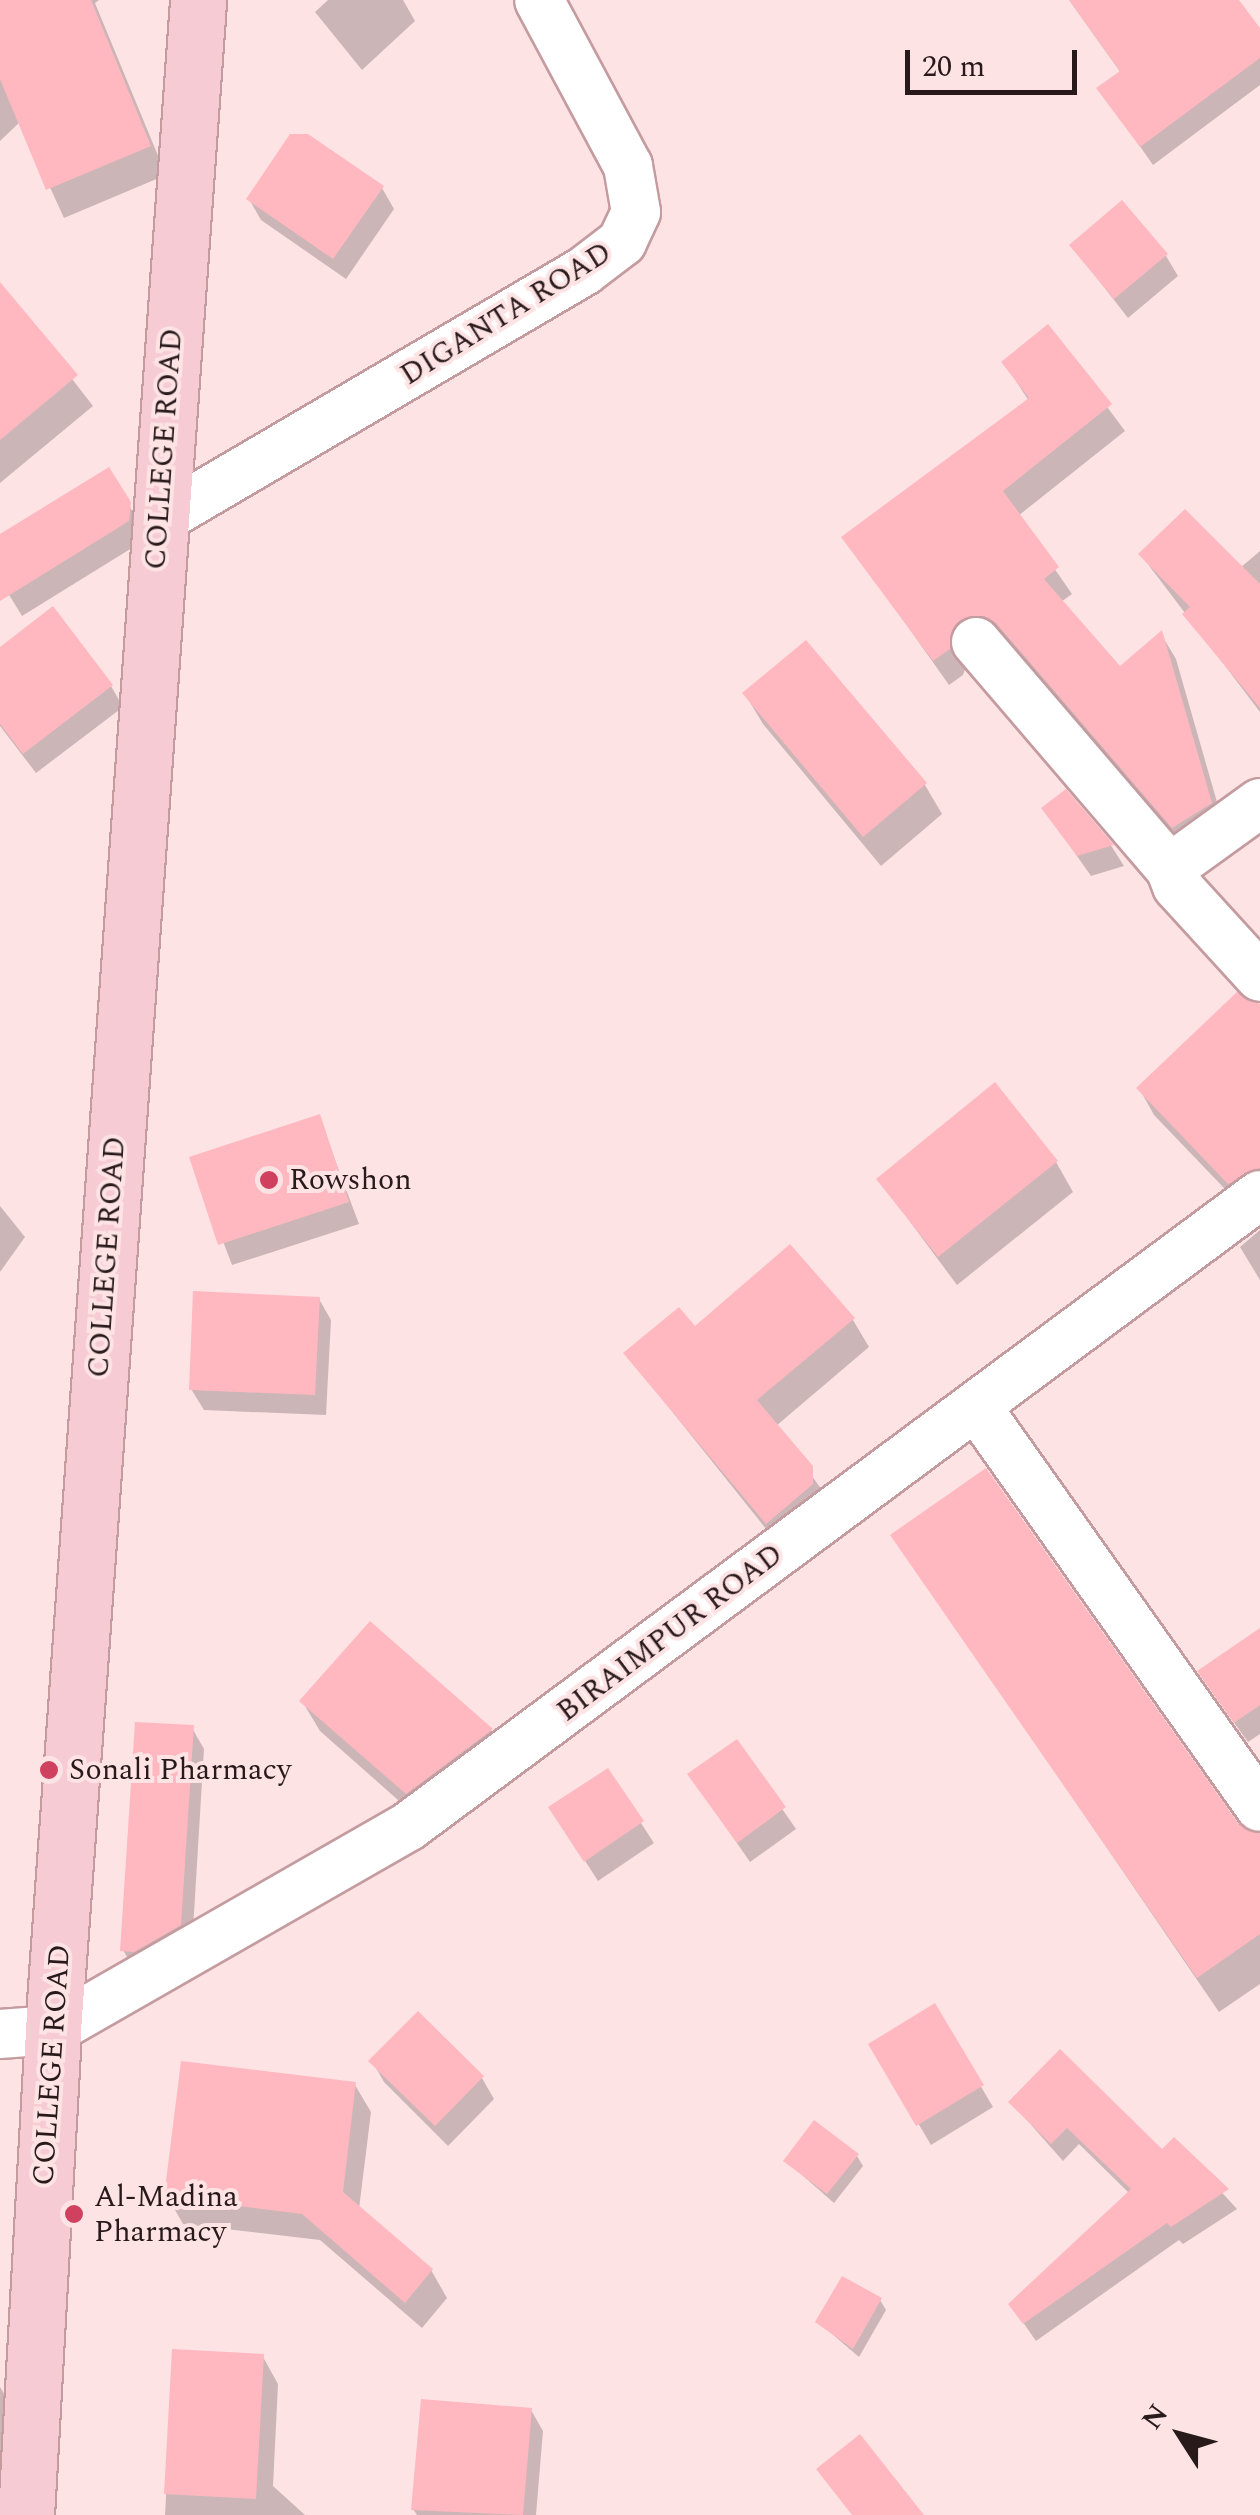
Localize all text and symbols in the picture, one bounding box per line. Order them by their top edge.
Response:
scale bar [910,30,1082,92]
text: 20 m [922,44,985,90]
street label: DIGANTA ROAD [394,235,618,393]
street label: COLLEGE ROAD [138,327,190,571]
street label: COLLEGE ROAD [81,1135,133,1379]
place label: Rowshon [289,1162,412,1198]
marker: Rowshon [258,1169,280,1191]
street label: BIRAIMPUR ROAD [550,1536,790,1730]
place label: Sonali Pharmacy [69,1752,291,1788]
marker: Sonali Pharmacy [38,1759,60,1781]
street label: COLLEGE ROAD [26,1943,78,2187]
place label: Al-Madina Pharmacy [94,2179,238,2250]
marker: Al-Madina Pharmacy [63,2203,85,2225]
north arrow [1130,2385,1230,2485]
text: N [1131,2395,1179,2439]

